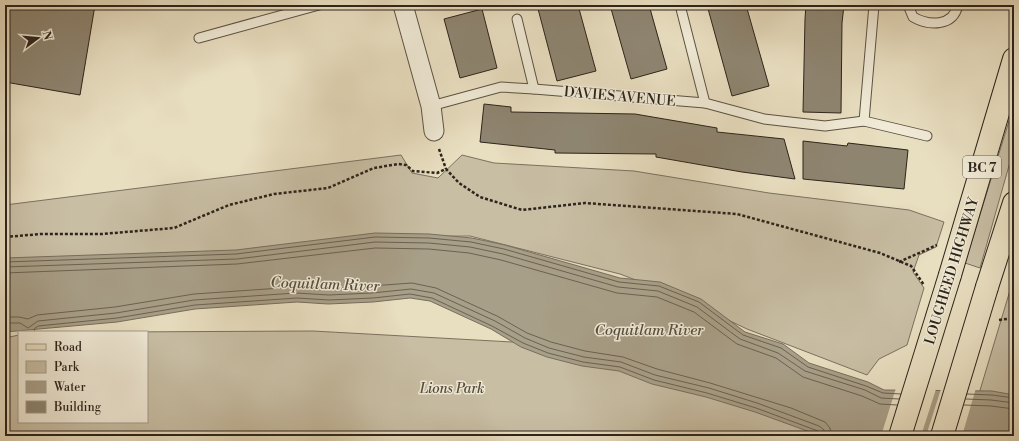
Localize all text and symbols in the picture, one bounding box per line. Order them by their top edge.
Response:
north arrow [18,18,58,58]
text: N [39,29,55,42]
street label: DAVIES AVENUE [563,83,677,111]
road number: BC 7 [963,156,1001,178]
street label: LOUGHEED HIGHWAY [921,195,983,347]
water label: Coquitlam River [270,273,380,296]
water label: Coquitlam River [595,321,704,340]
legend [18,331,148,423]
text: Road [54,340,82,355]
text: Park [54,360,80,375]
text: Water [53,380,86,395]
park label: Lions Park [419,380,484,398]
text: Building [53,400,102,415]

